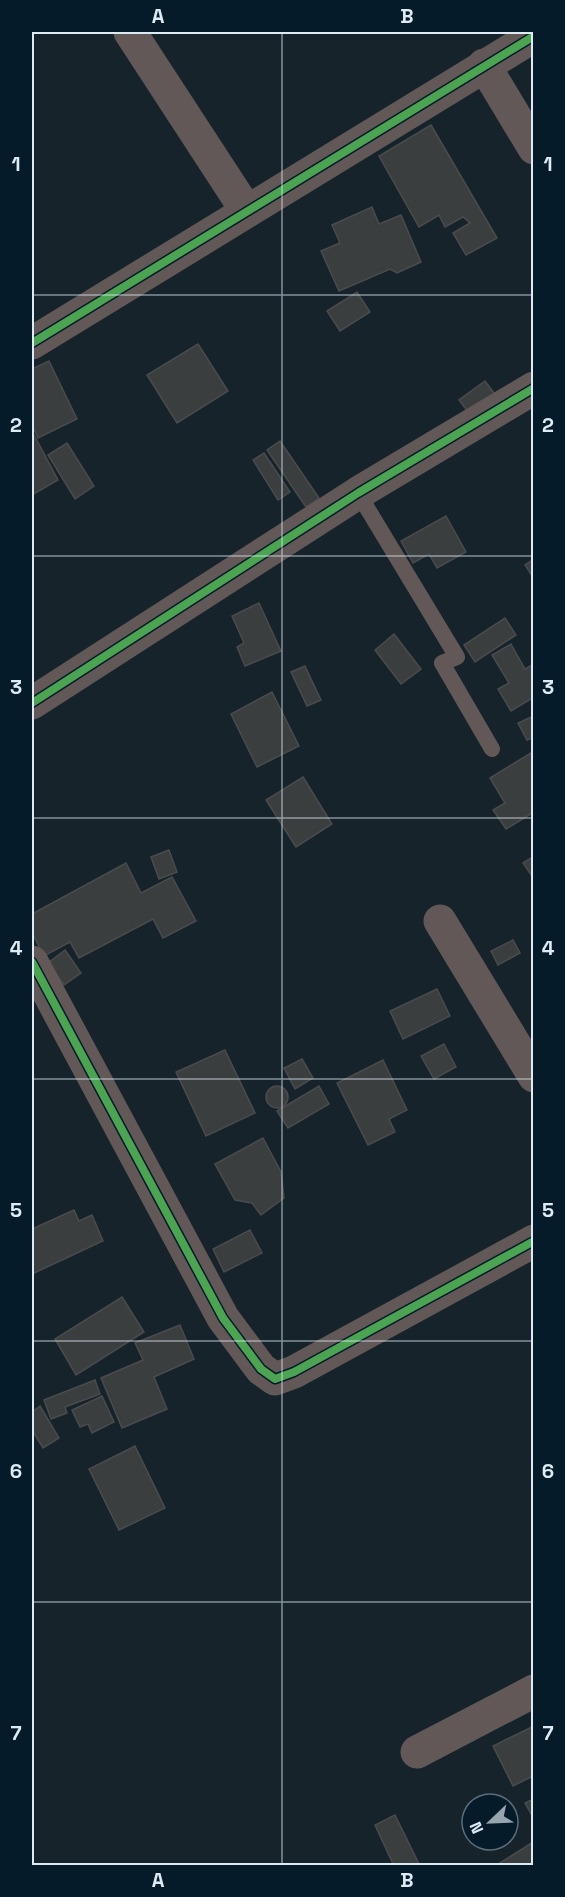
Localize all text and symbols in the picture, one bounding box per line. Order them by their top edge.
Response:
text: A [152,3,165,29]
text: B [400,3,414,29]
text: 1 [11,151,21,177]
text: 1 [543,151,553,177]
text: 2 [10,412,22,438]
text: 2 [542,412,554,438]
text: 3 [10,674,22,700]
text: 3 [542,674,554,700]
text: 4 [10,935,23,961]
text: 4 [542,935,555,961]
text: 5 [10,1197,22,1223]
text: 5 [542,1197,554,1223]
text: 6 [10,1458,22,1484]
text: 6 [542,1458,554,1484]
text: 7 [10,1720,22,1746]
text: 7 [542,1720,554,1746]
north arrow [460,1792,520,1852]
text: N [465,1819,488,1837]
text: A [152,1867,165,1893]
text: B [400,1867,414,1893]

